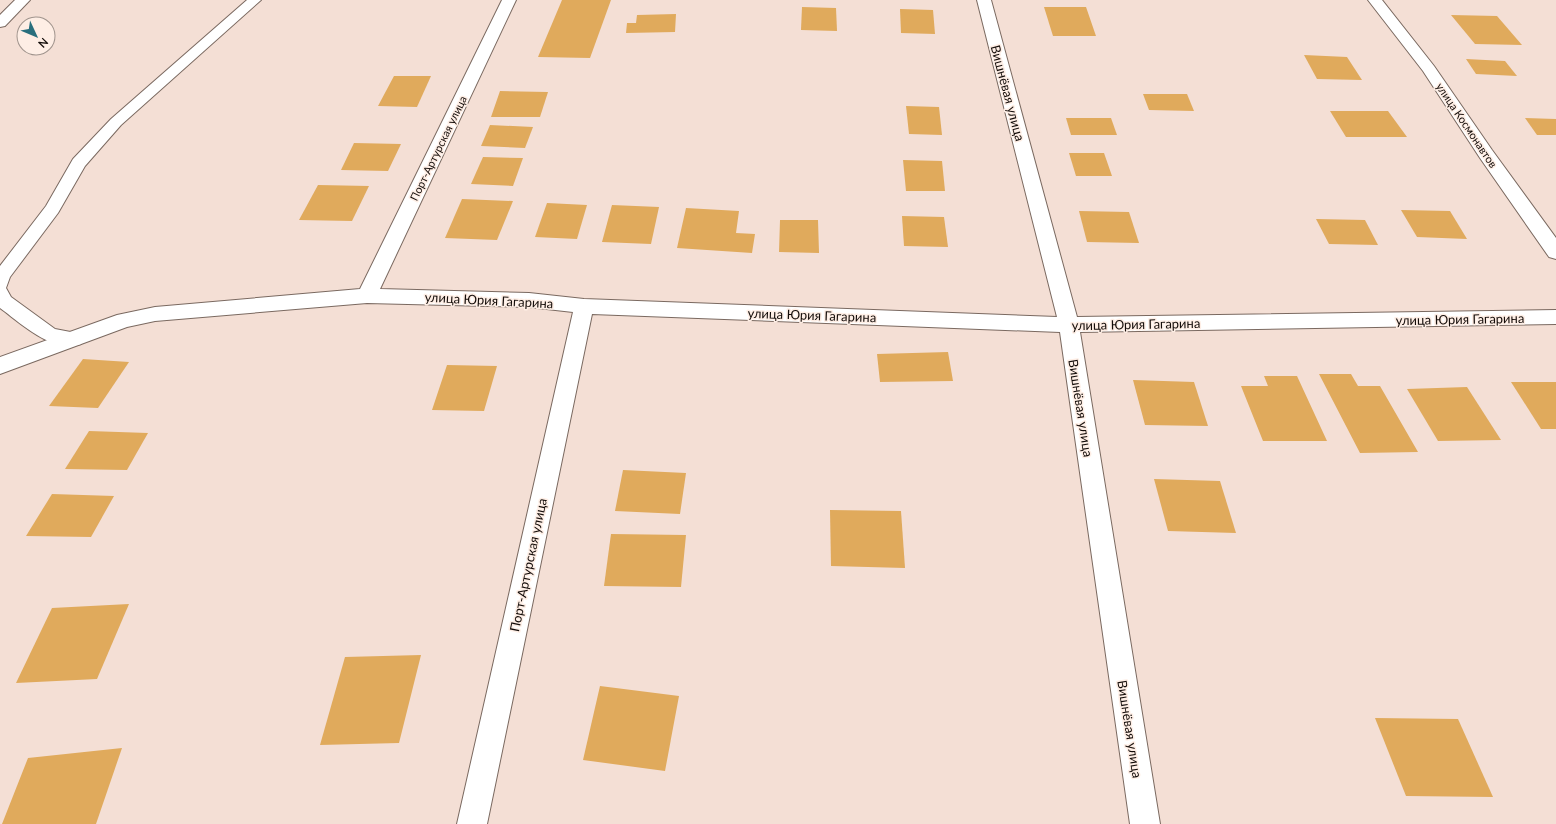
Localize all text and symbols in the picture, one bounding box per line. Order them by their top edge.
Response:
north arrow [16,16,56,56]
text: N [36,36,51,51]
street label: Вишнёвая улица [987,43,1029,143]
street label: улица Космонавтов [1434,80,1500,170]
street label: Порт-Артурская улица [407,93,469,203]
street label: улица Юрия Гагарина [424,289,554,311]
street label: улица Юрия Гагарина [747,305,877,325]
street label: улица Юрия Гагарина [1396,310,1524,328]
street label: улица Юрия Гагарина [1072,315,1200,333]
street label: Вишнёвая улица [1065,358,1097,458]
street label: Порт-Артурская улица [506,497,550,633]
street label: Вишнёвая улица [1114,679,1146,779]

